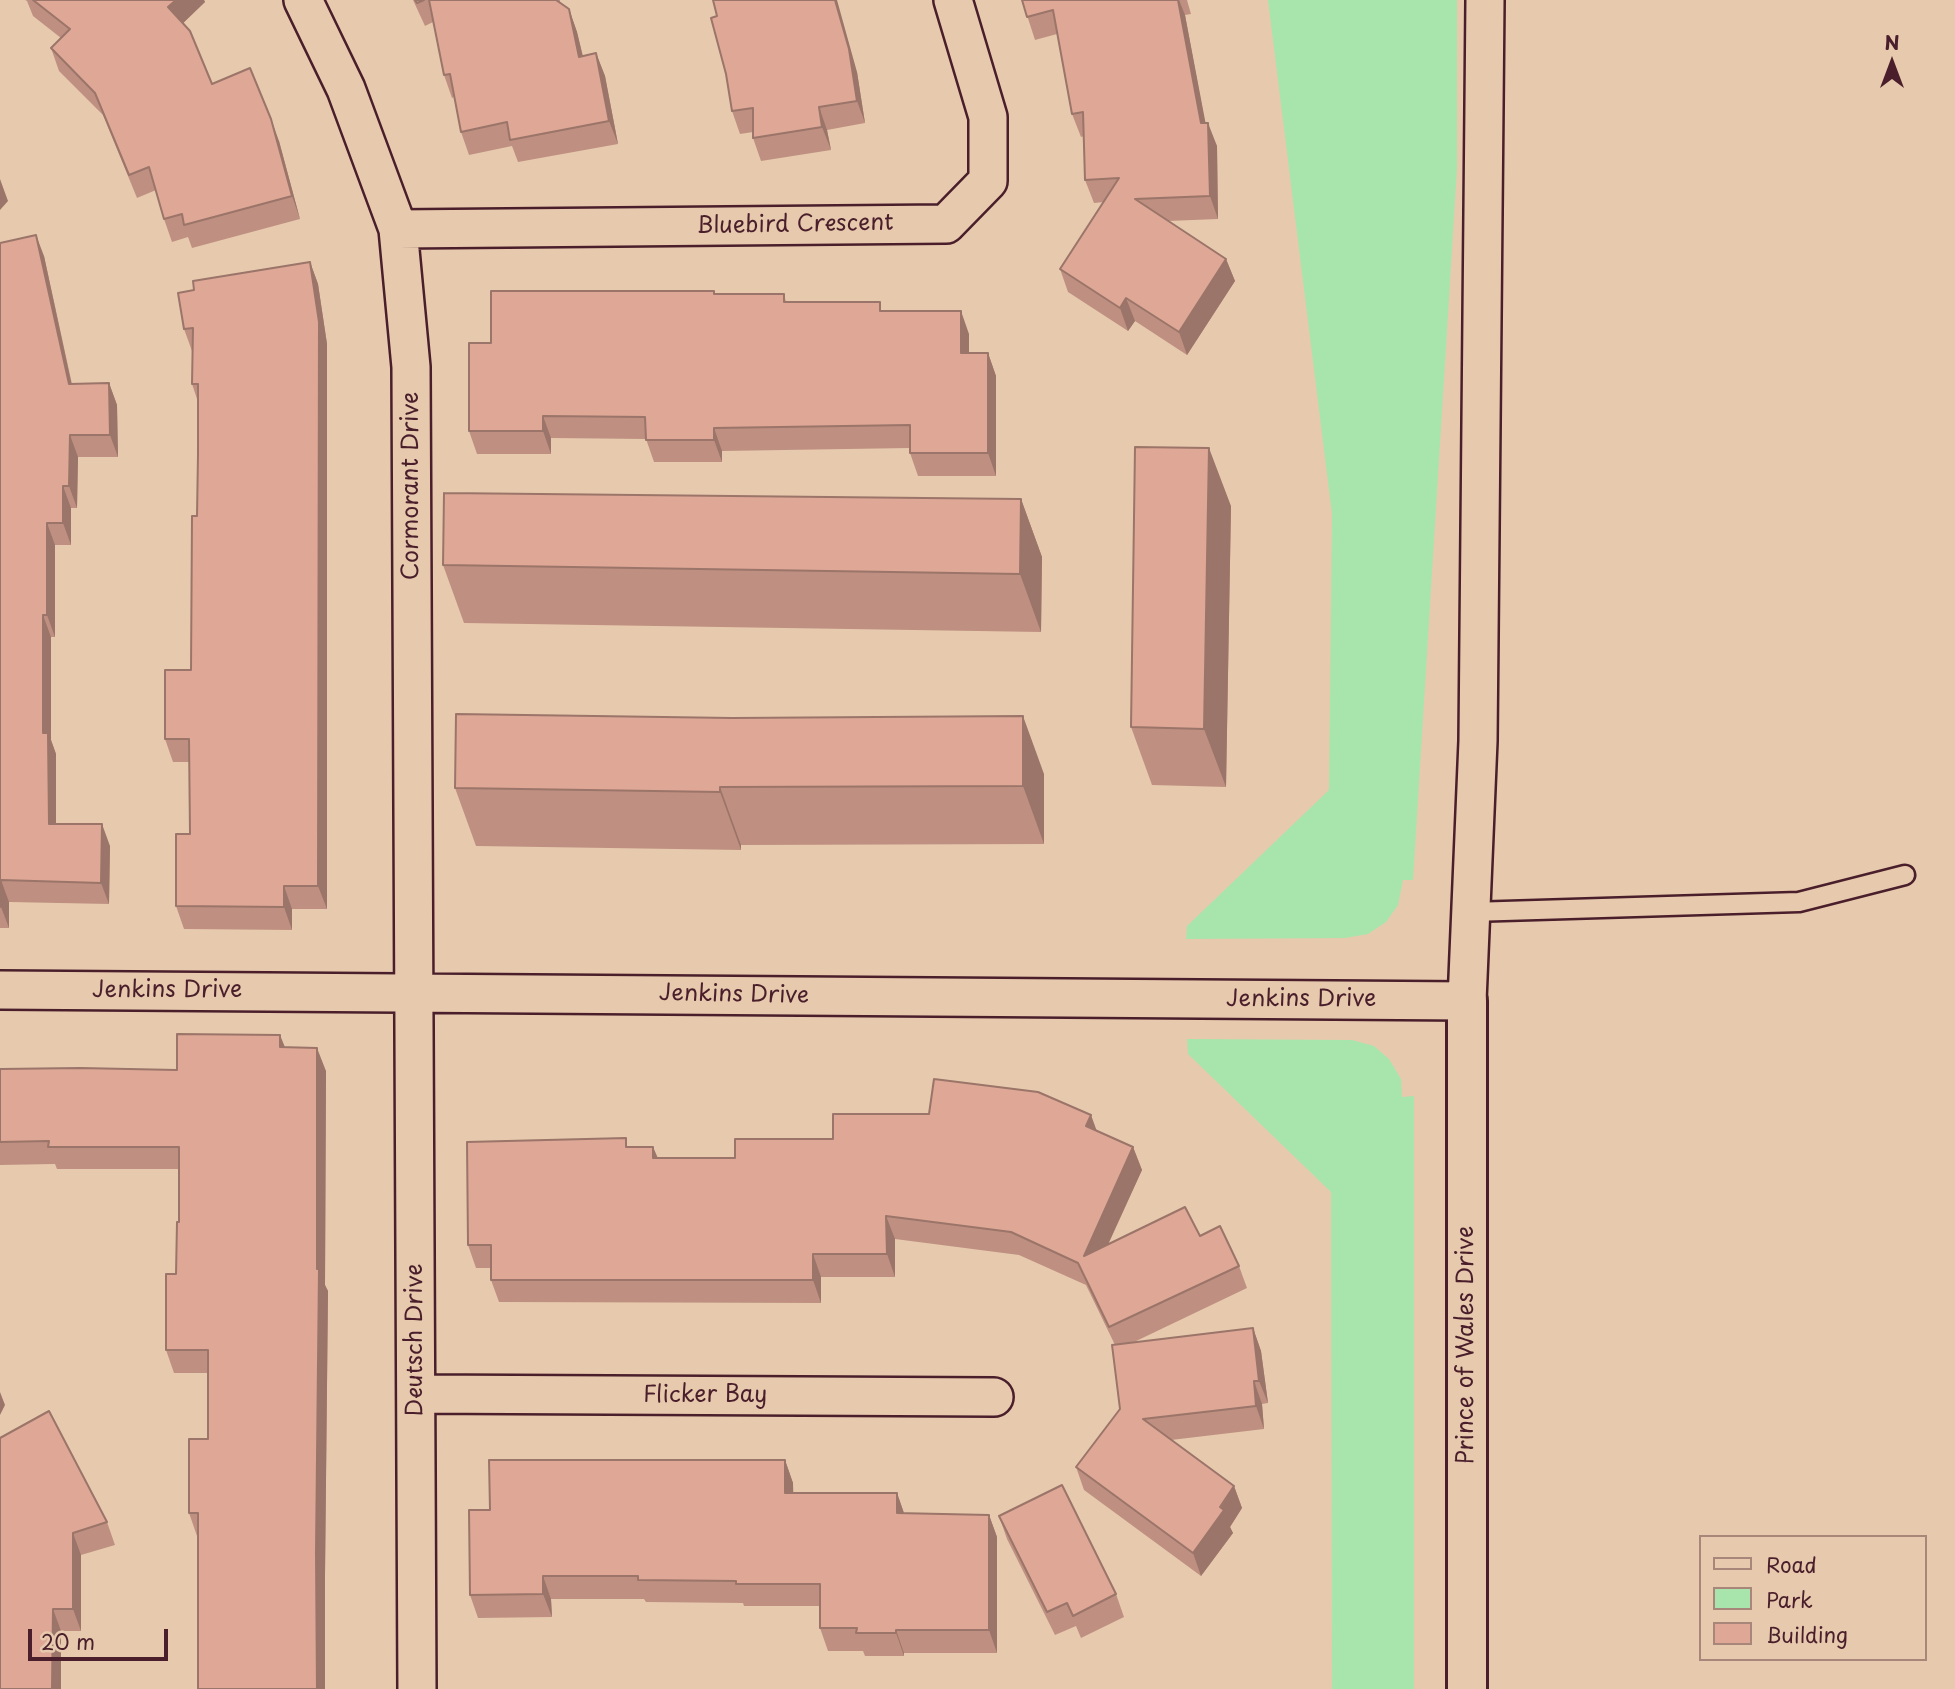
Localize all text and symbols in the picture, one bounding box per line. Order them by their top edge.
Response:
north arrow [1857,28,1927,98]
text: N [1884,28,1900,56]
street label: Bluebird Crescent [696,209,894,241]
street label: Cormorant Drive [398,392,426,580]
street label: Jenkins Drive [92,977,242,1005]
street label: Jenkins Drive [659,980,809,1010]
street label: Jenkins Drive [1226,986,1376,1014]
street label: Prince of Wales Drive [1453,1226,1481,1464]
street label: Deutsch Drive [402,1264,430,1416]
street label: Flicker Bay [643,1382,767,1410]
legend [1700,1535,1927,1661]
text: Road [1766,1548,1817,1580]
text: Park [1766,1583,1813,1615]
scale bar [32,1616,172,1660]
text: Building [1766,1618,1848,1650]
text: 20 m [41,1625,95,1657]

